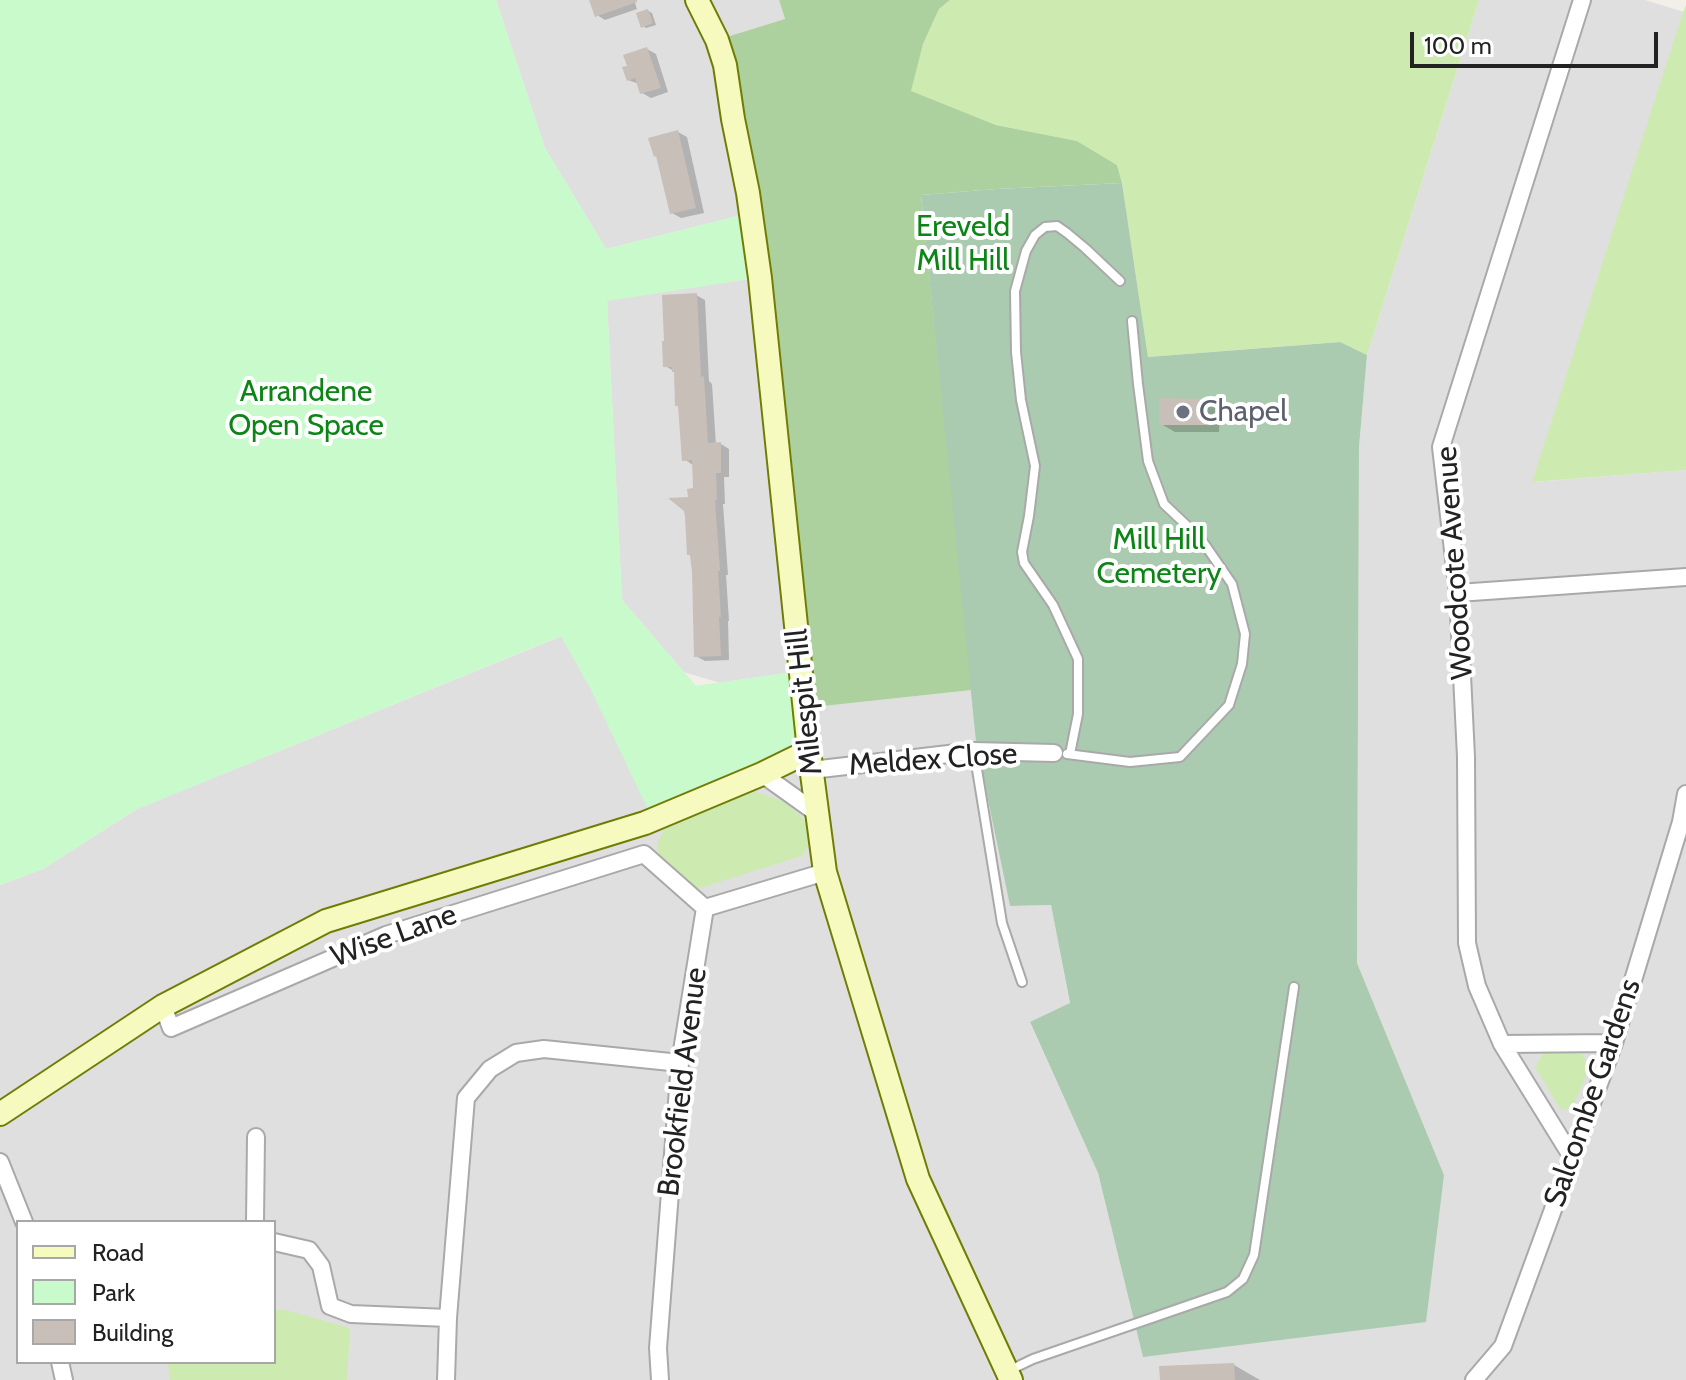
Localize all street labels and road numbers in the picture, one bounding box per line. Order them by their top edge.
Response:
street label: Woodcote Avenue [1429,445,1481,681]
street label: Milespit Hill [779,627,831,777]
street label: Meldex Close [848,736,1018,784]
street label: Wise Lane [326,897,462,975]
street label: Brookfield Avenue [651,965,715,1199]
street label: Salcombe Gardens [1537,974,1649,1212]

